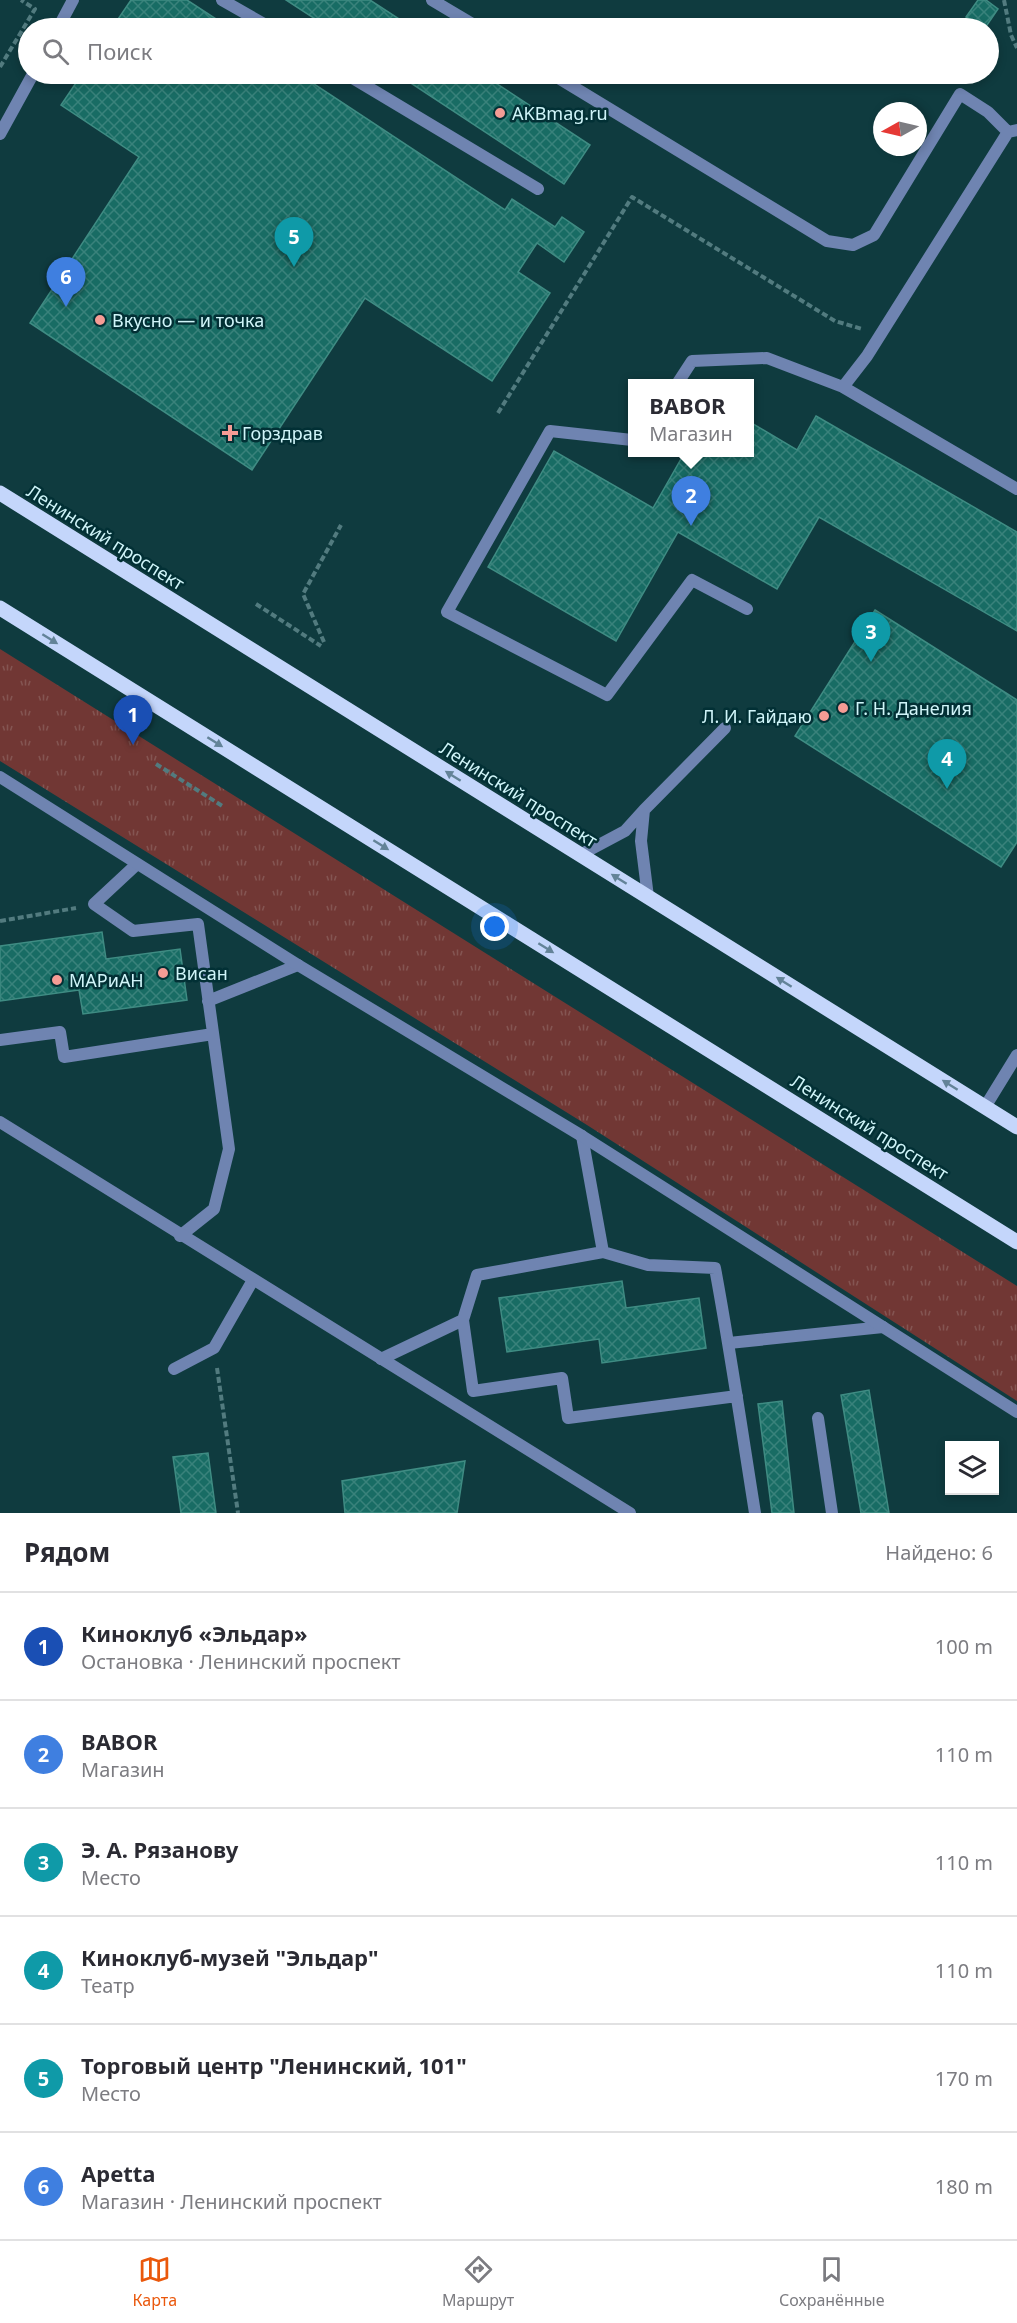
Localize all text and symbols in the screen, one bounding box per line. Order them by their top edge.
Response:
search box [18,18,999,84]
icon: search [39,35,72,68]
text: Поиск [87,36,152,66]
place label: AKBmag.ru [512,101,608,125]
north arrow [873,102,927,156]
marker: AKBmag.ru [493,106,507,120]
pin: 5 [274,218,314,267]
pin: 6 [46,258,86,307]
place label: Вкусно — и точка [112,308,264,332]
marker: Вкусно — и точка [93,313,107,327]
popup [628,379,754,457]
text: BABOR [649,390,726,420]
text: Магазин [649,420,733,447]
place label: Горздрав [242,421,323,445]
marker: Горздрав [223,426,237,440]
pin: 2 [672,476,710,526]
street label: Ленинский проспект [23,479,190,596]
pin: 3 [852,612,890,662]
one-way arrow [42,633,58,644]
pin: 1 [114,696,152,745]
place label: Г. Н. Данелия [855,696,972,720]
marker: Г. Н. Данелия [836,701,850,715]
place label: Л. И. Гайдаю [702,704,812,728]
marker: Л. И. Гайдаю [817,709,831,723]
street label: Ленинский проспект [436,736,603,853]
one-way arrow [207,737,223,748]
pin: 4 [928,740,966,789]
one-way arrow [445,770,461,781]
one-way arrow [372,840,389,851]
one-way arrow [611,873,627,884]
your location [480,912,509,941]
one-way arrow [538,943,554,954]
place label: Висан [175,961,228,985]
marker: Висан [156,966,170,980]
place label: МАРиАН [69,968,144,992]
marker: МАРиАН [50,973,64,987]
one-way arrow [776,976,792,987]
street label: Ленинский проспект [787,1069,954,1186]
one-way arrow [942,1079,958,1090]
map controls [945,1441,999,1495]
button: layers [945,1441,999,1495]
text: Рядом [24,1534,110,1570]
text: Найдено: 6 [885,1539,993,1566]
text: Киноклуб «Эльдар» [81,1618,307,1648]
text: 1 [38,1633,49,1660]
text: 100 m [935,1633,993,1660]
text: Остановка · Ленинский проспект [81,1648,401,1675]
text: BABOR [81,1726,157,1756]
text: 2 [38,1741,49,1768]
text: 110 m [935,1741,993,1768]
text: Магазин [81,1756,165,1783]
text: Э. А. Рязанову [81,1834,238,1864]
text: 3 [38,1849,49,1876]
text: 110 m [935,1849,993,1876]
text: Место [81,1864,141,1891]
text: Киноклуб-музей "Эльдар" [81,1942,378,1972]
text: 4 [38,1957,49,1984]
text: 110 m [935,1957,993,1984]
text: Театр [81,1972,135,1999]
text: Торговый центр "Ленинский, 101" [81,2050,467,2080]
text: 5 [38,2065,49,2092]
text: 170 m [935,2065,993,2092]
text: Место [81,2080,141,2107]
text: Apetta [81,2158,156,2188]
text: 6 [38,2173,49,2200]
text: 180 m [935,2173,993,2200]
text: Магазин · Ленинский проспект [81,2188,382,2215]
tab: Карта [132,2253,177,2311]
tab: Маршрут [442,2253,514,2311]
tab: Сохранённые [779,2253,885,2311]

